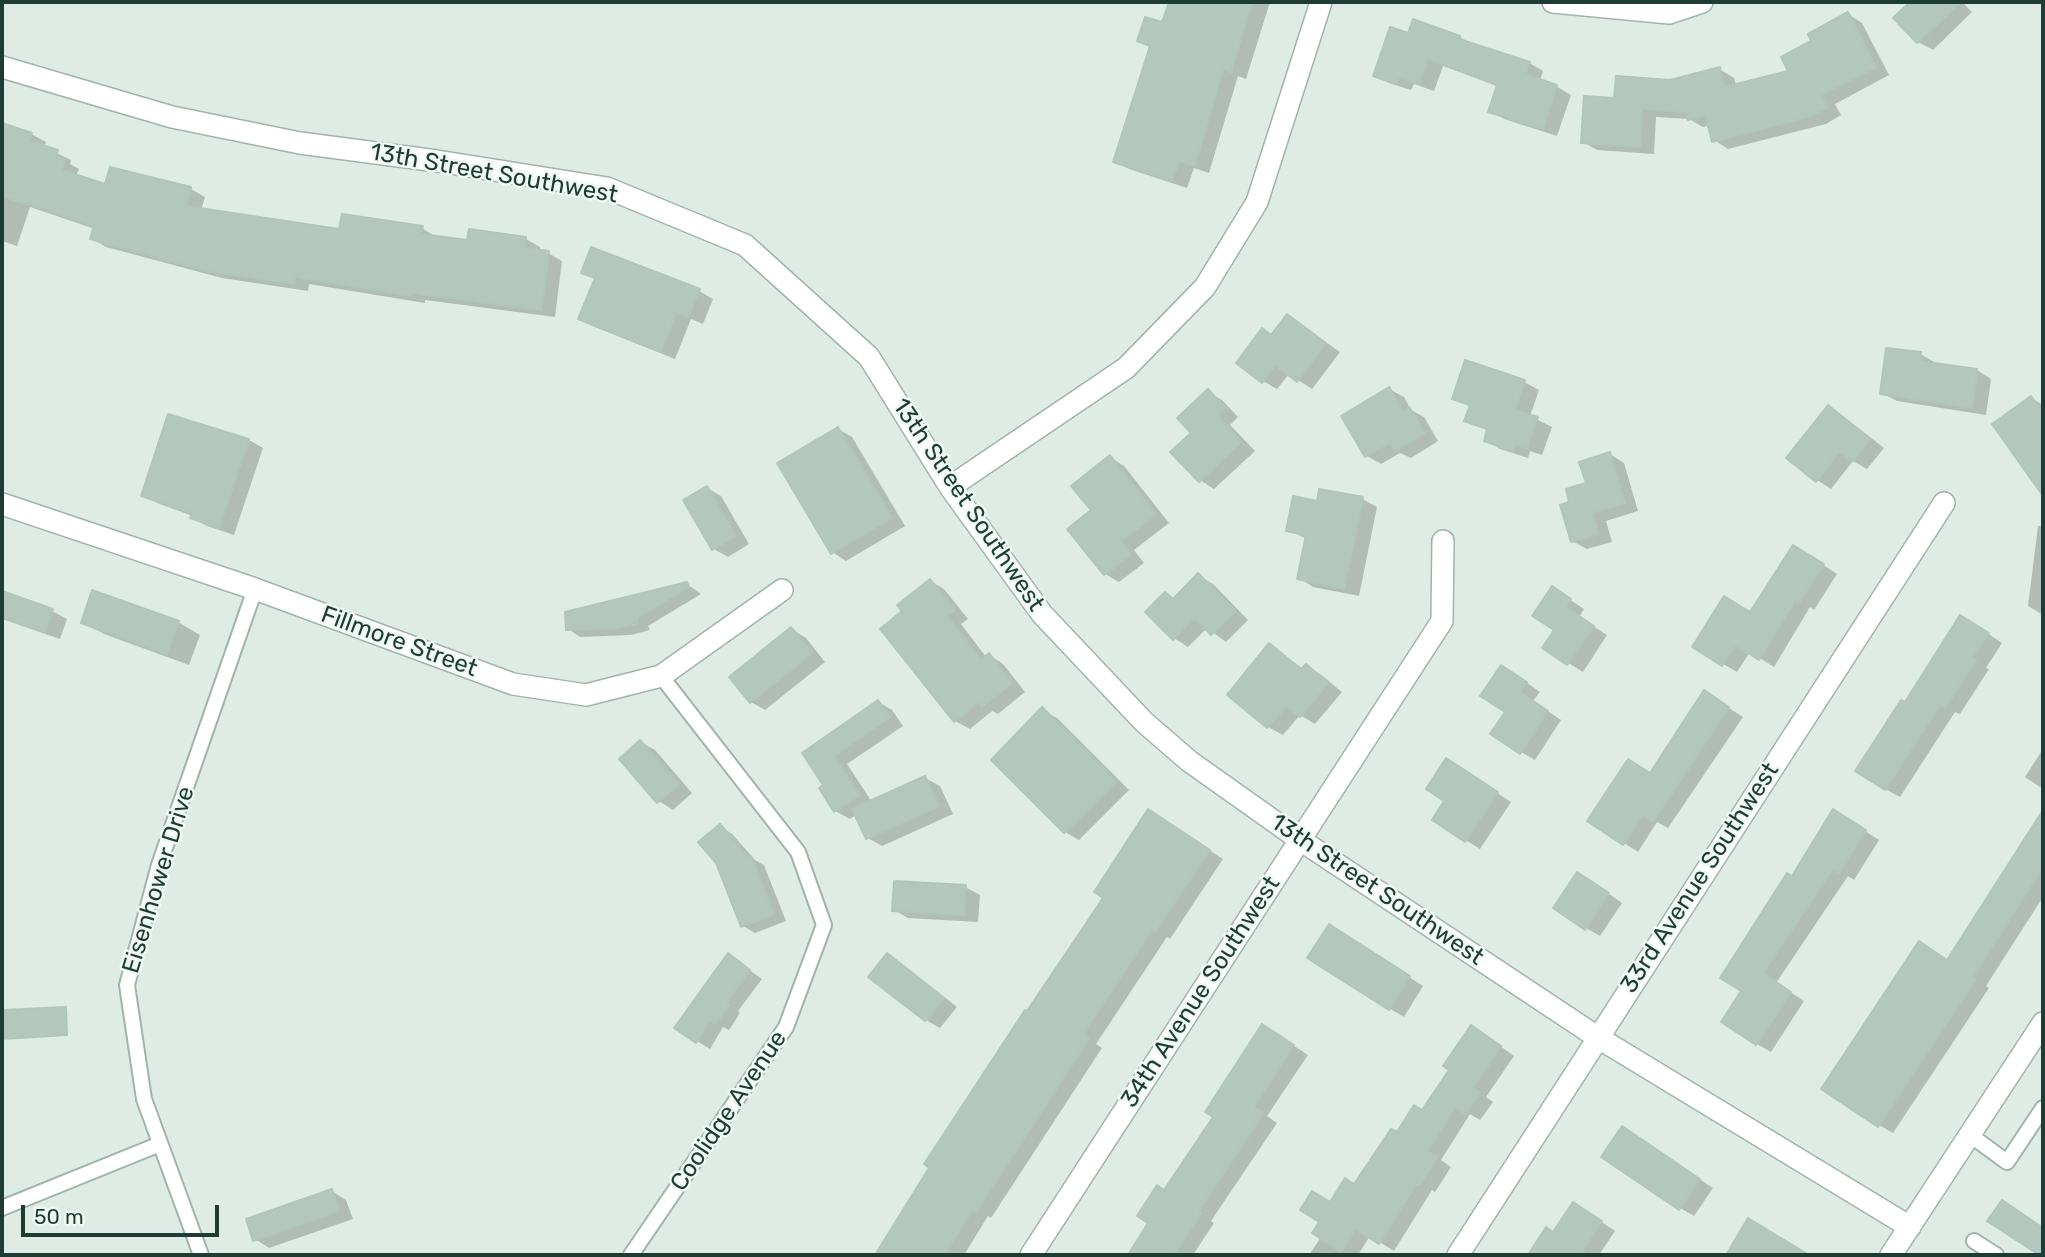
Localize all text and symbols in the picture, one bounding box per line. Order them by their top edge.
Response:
street label: 13th Street Southwest [368,138,620,210]
street label: 13th Street Southwest [886,393,1050,617]
street label: Fillmore Street [317,600,481,684]
street label: 33rd Avenue Southwest [1615,757,1785,999]
street label: Eisenhower Drive [117,783,201,977]
street label: 13th Street Southwest [1265,808,1489,972]
street label: 34th Avenue Southwest [1115,871,1287,1113]
street label: Coolidge Avenue [665,1025,793,1197]
scale bar [24,1190,222,1234]
text: 50 m [34,1204,84,1229]

